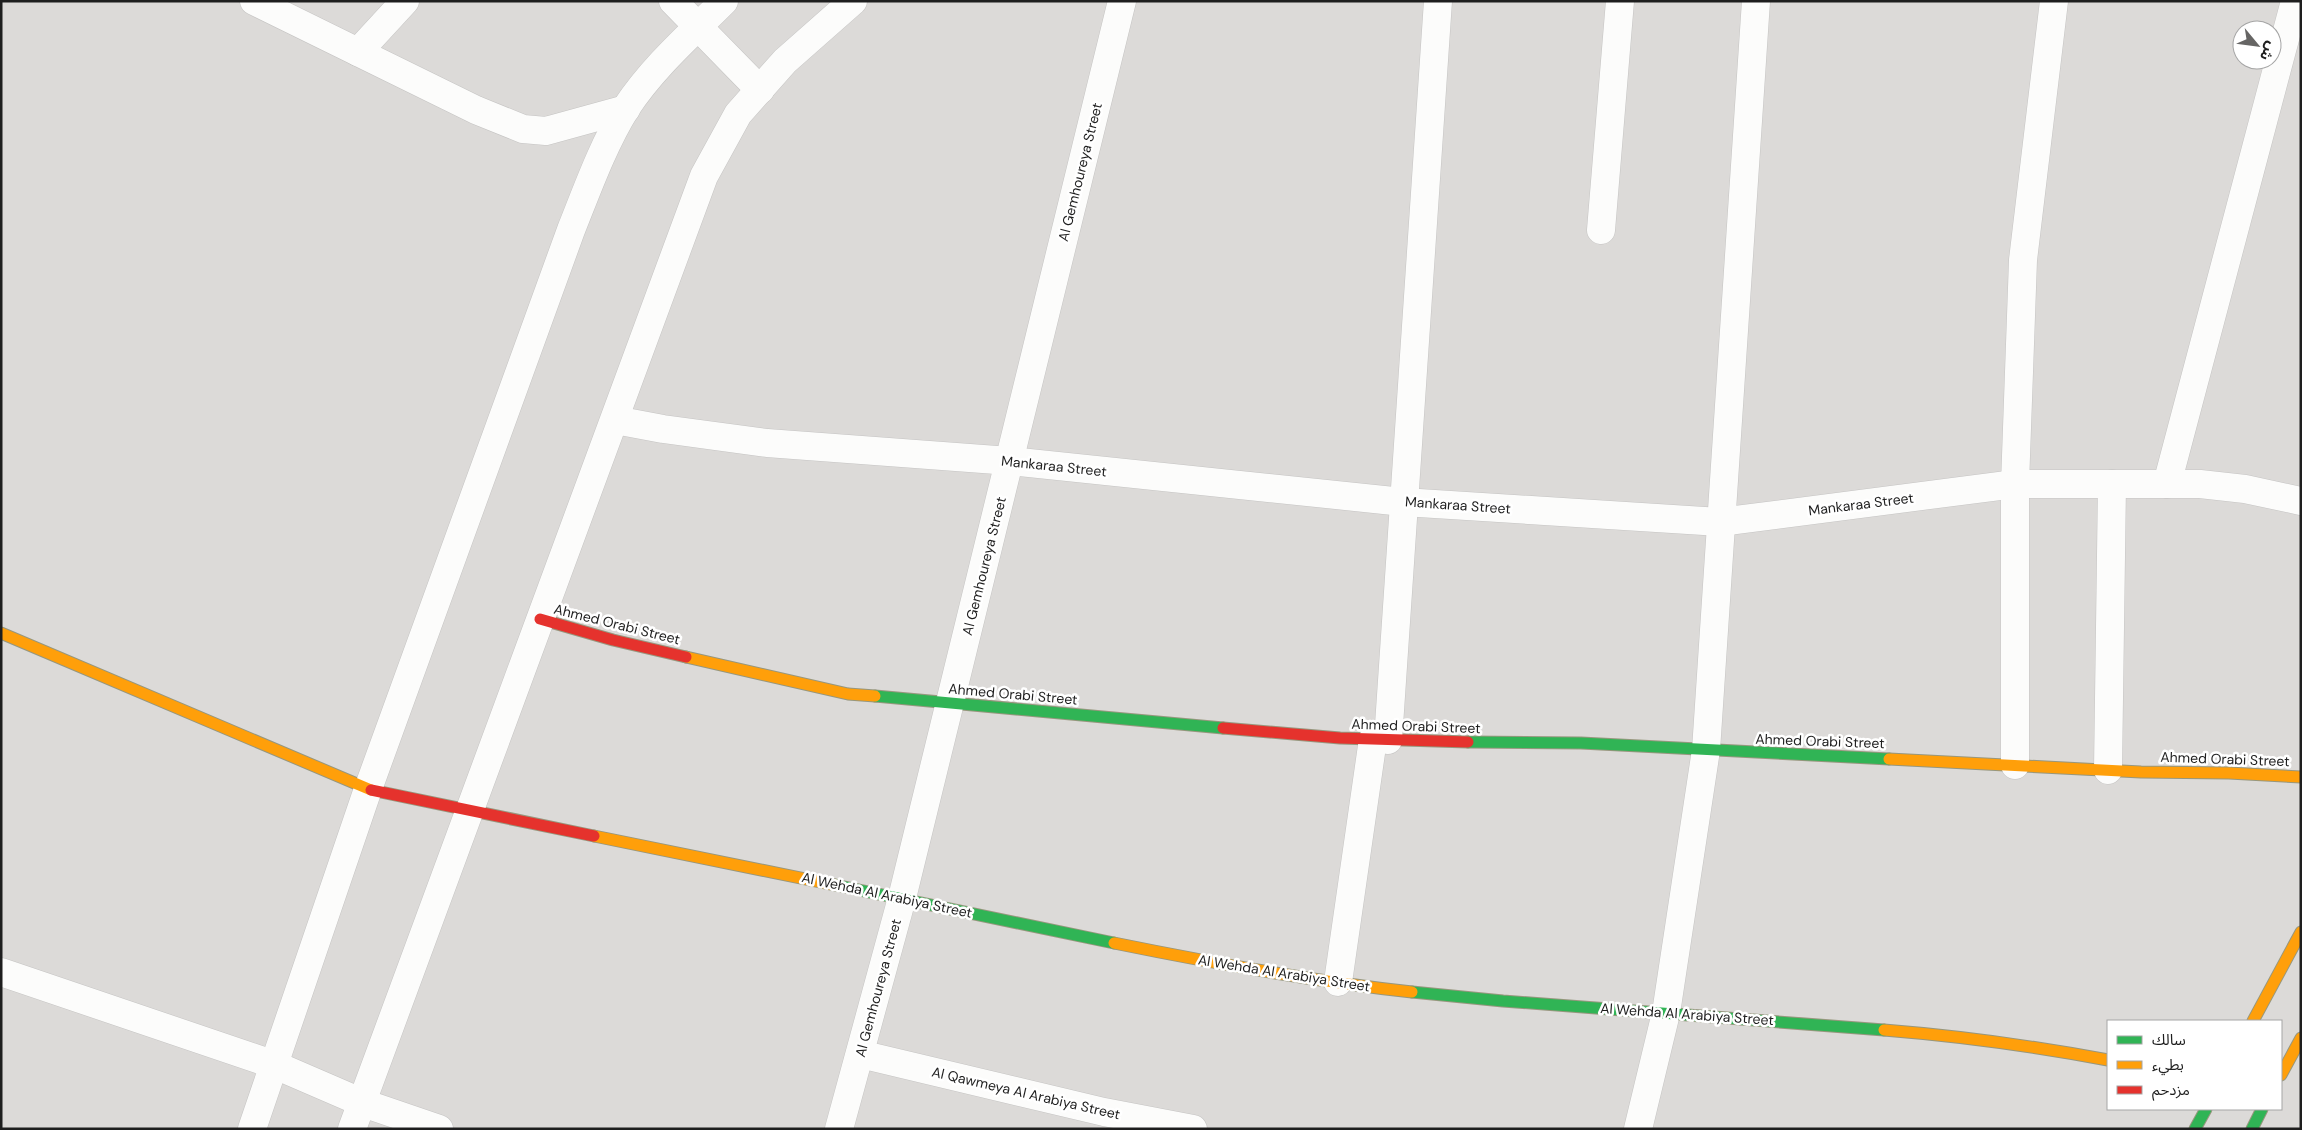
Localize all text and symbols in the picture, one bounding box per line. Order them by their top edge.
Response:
north arrow [2232,20,2282,70]
text: ش [2256,39,2281,64]
street label: Al Gemhoureya Street [1054,101,1106,243]
street label: Mankaraa Street [1000,452,1108,480]
street label: Mankaraa Street [1807,489,1915,519]
street label: Mankaraa Street [1405,492,1511,518]
street label: Al Gemhoureya Street [958,495,1010,637]
street label: Ahmed Orabi Street [552,600,682,648]
street label: Ahmed Orabi Street [948,679,1078,709]
street label: Ahmed Orabi Street [1351,715,1481,737]
street label: Ahmed Orabi Street [1755,730,1885,752]
street label: Ahmed Orabi Street [2160,748,2290,770]
street label: Al Wehda Al Arabiya Street [800,868,974,922]
street label: Al Gemhoureya Street [851,917,905,1059]
street label: Al Wehda Al Arabiya Street [1197,951,1371,995]
street label: Al Wehda Al Arabiya Street [1600,999,1774,1029]
legend [2107,1020,2282,1110]
text: سالك [2152,1030,2186,1050]
text: بطيء [2152,1055,2184,1076]
street label: Al Qawmeya Al Arabiya Street [930,1063,1122,1123]
text: مزدحم [2152,1080,2190,1101]

